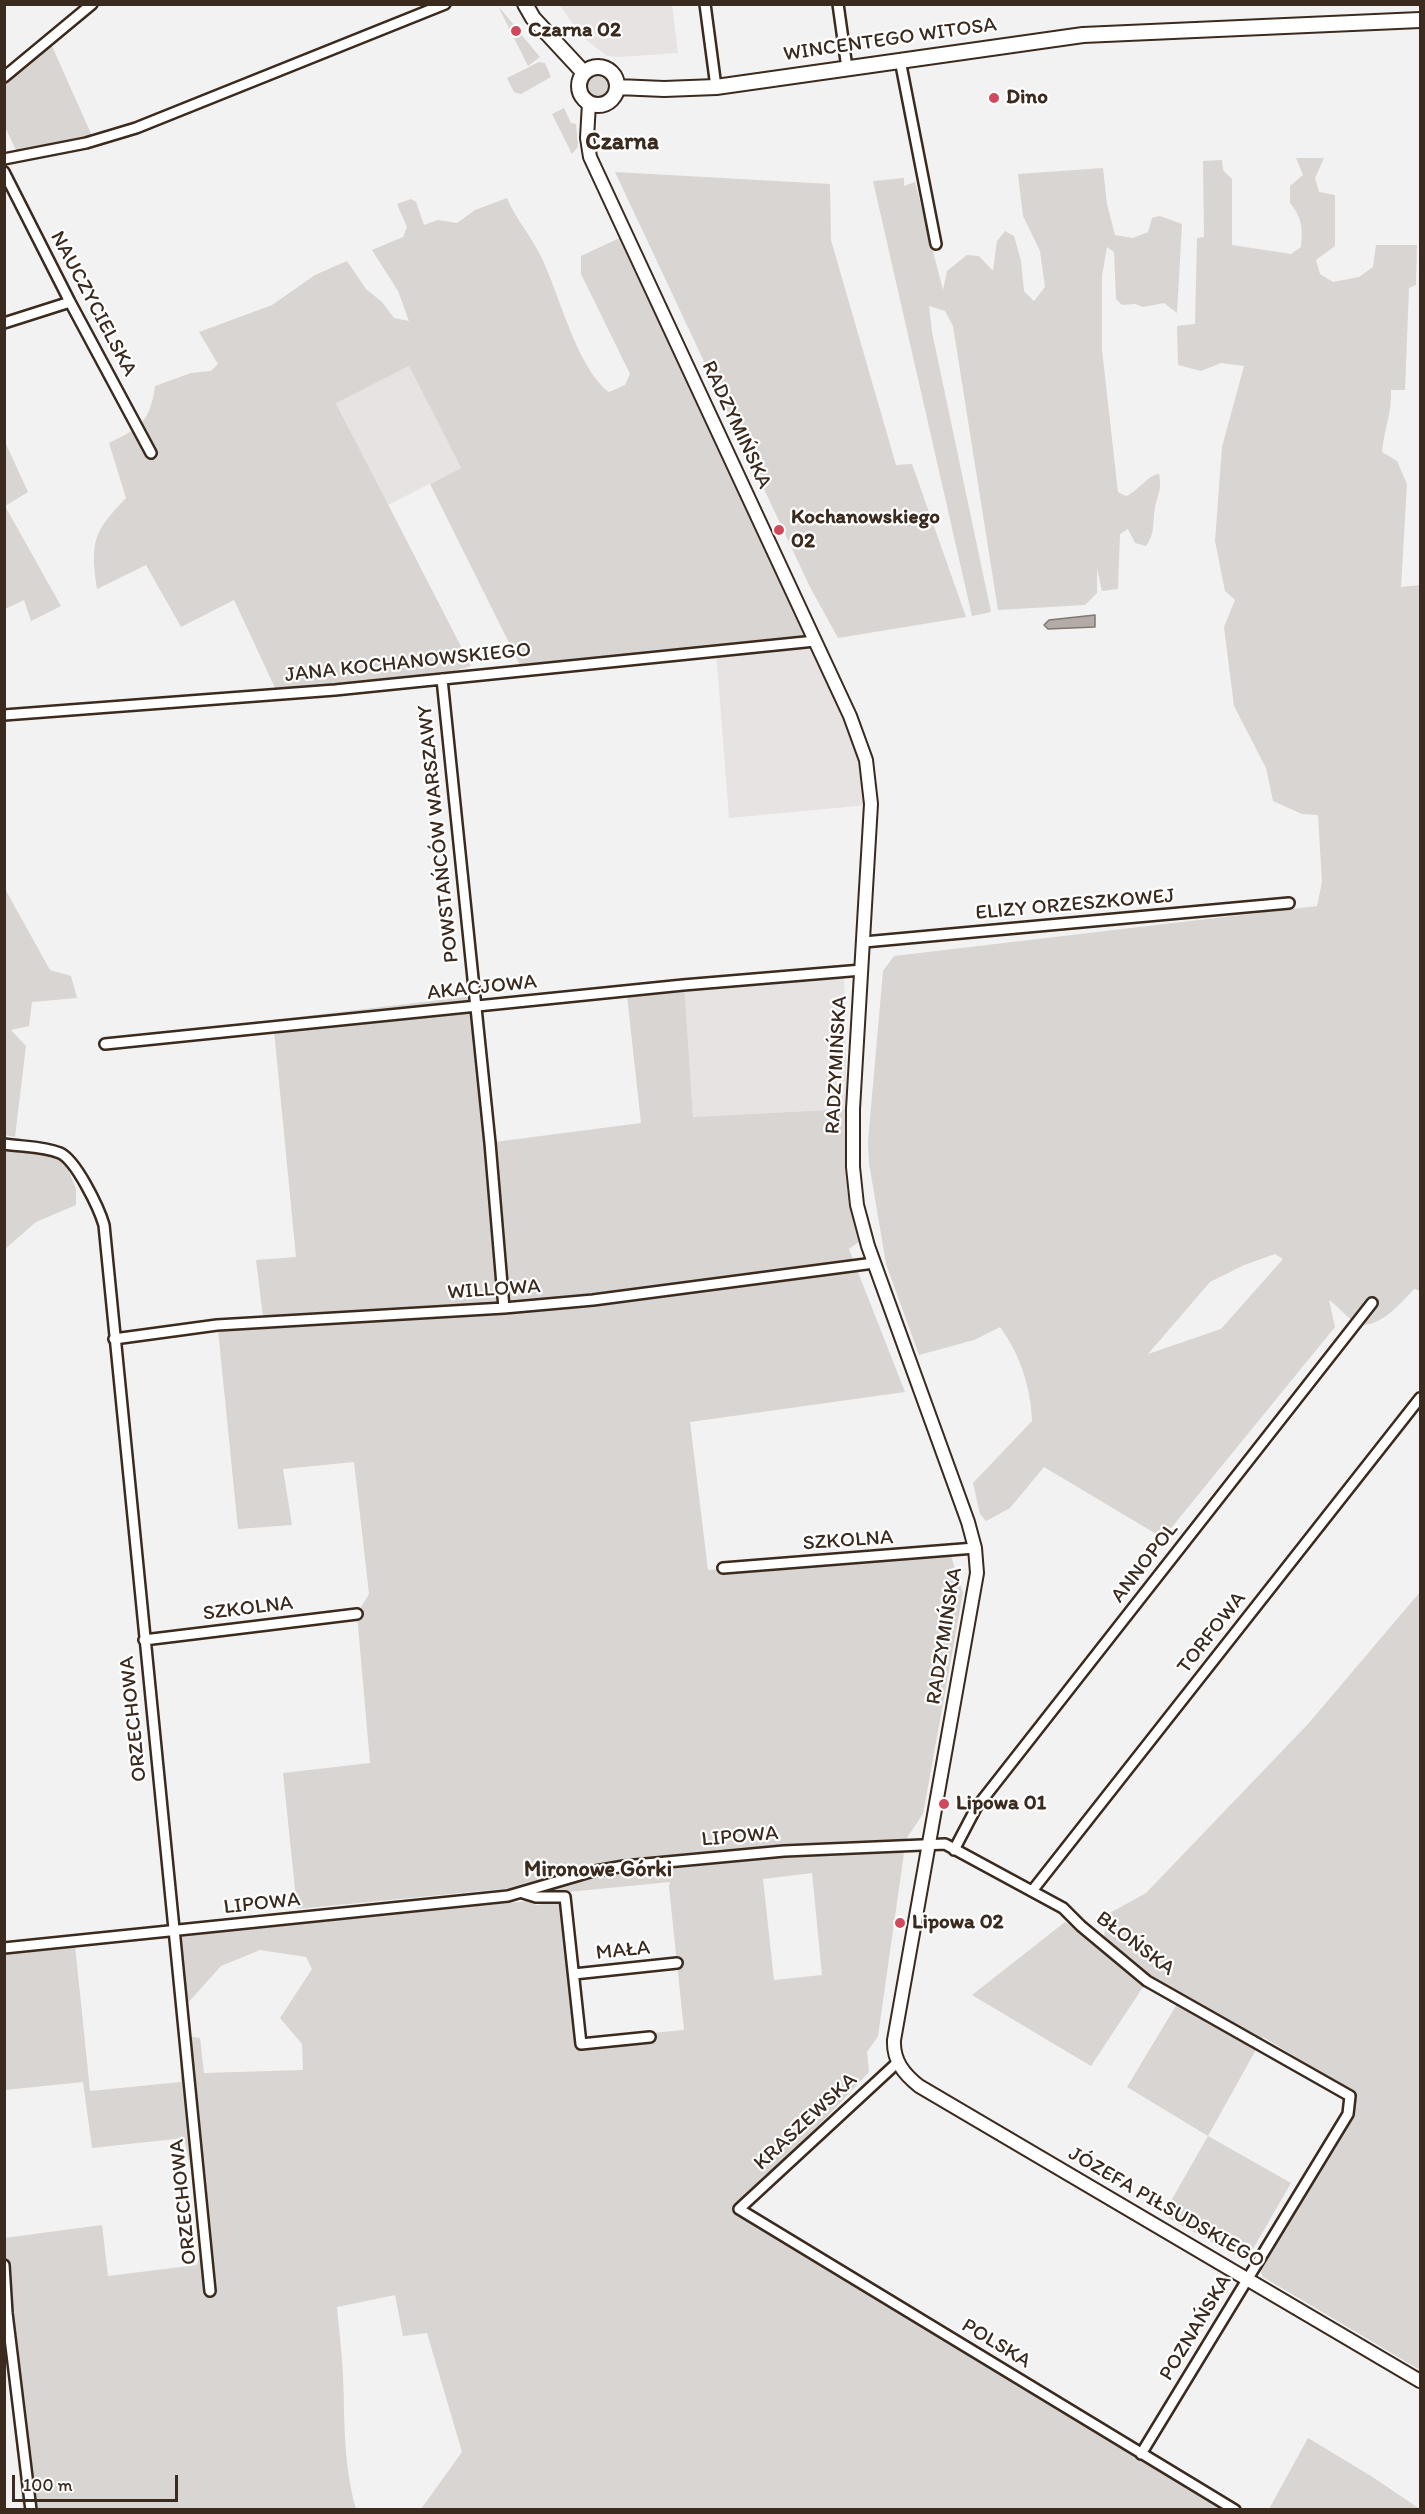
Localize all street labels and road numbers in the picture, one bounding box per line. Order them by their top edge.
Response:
street label: WINCENTEGO WITOSA [782,13,998,67]
street label: NAUCZYCIELSKA [44,227,142,381]
street label: RADZYMIŃSKA [695,357,777,493]
street label: JANA KOCHANOWSKIEGO [284,638,532,688]
street label: POWSTAŃCÓW WARSZAWY [413,704,465,964]
street label: ELIZY ORZESZKOWEJ [974,884,1176,926]
street label: AKACJOWA [426,970,538,1006]
street label: RADZYMIŃSKA [821,995,853,1135]
street label: WILLOWA [446,1274,542,1306]
street label: ANNOPOL [1106,1518,1184,1608]
street label: SZKOLNA [802,1525,894,1557]
street label: RADZYMIŃSKA [922,1566,968,1706]
street label: TORFOWA [1172,1587,1252,1679]
street label: SZKOLNA [201,1591,295,1627]
street label: ORZECHOWA [115,1655,153,1783]
street label: LIPOWA [701,1821,779,1853]
street label: LIPOWA [222,1887,302,1921]
street label: BŁOŃSKA [1091,1906,1179,1982]
street label: MAŁA [595,1936,651,1966]
street label: KRASZEWSKA [749,2068,863,2176]
street label: ORZECHOWA [165,2138,203,2266]
street label: JÓZEFA PIŁSUDSKIEGO [1063,2142,1269,2274]
street label: POZNAŃSKA [1154,2270,1238,2386]
street label: POLSKA [957,2314,1035,2374]

